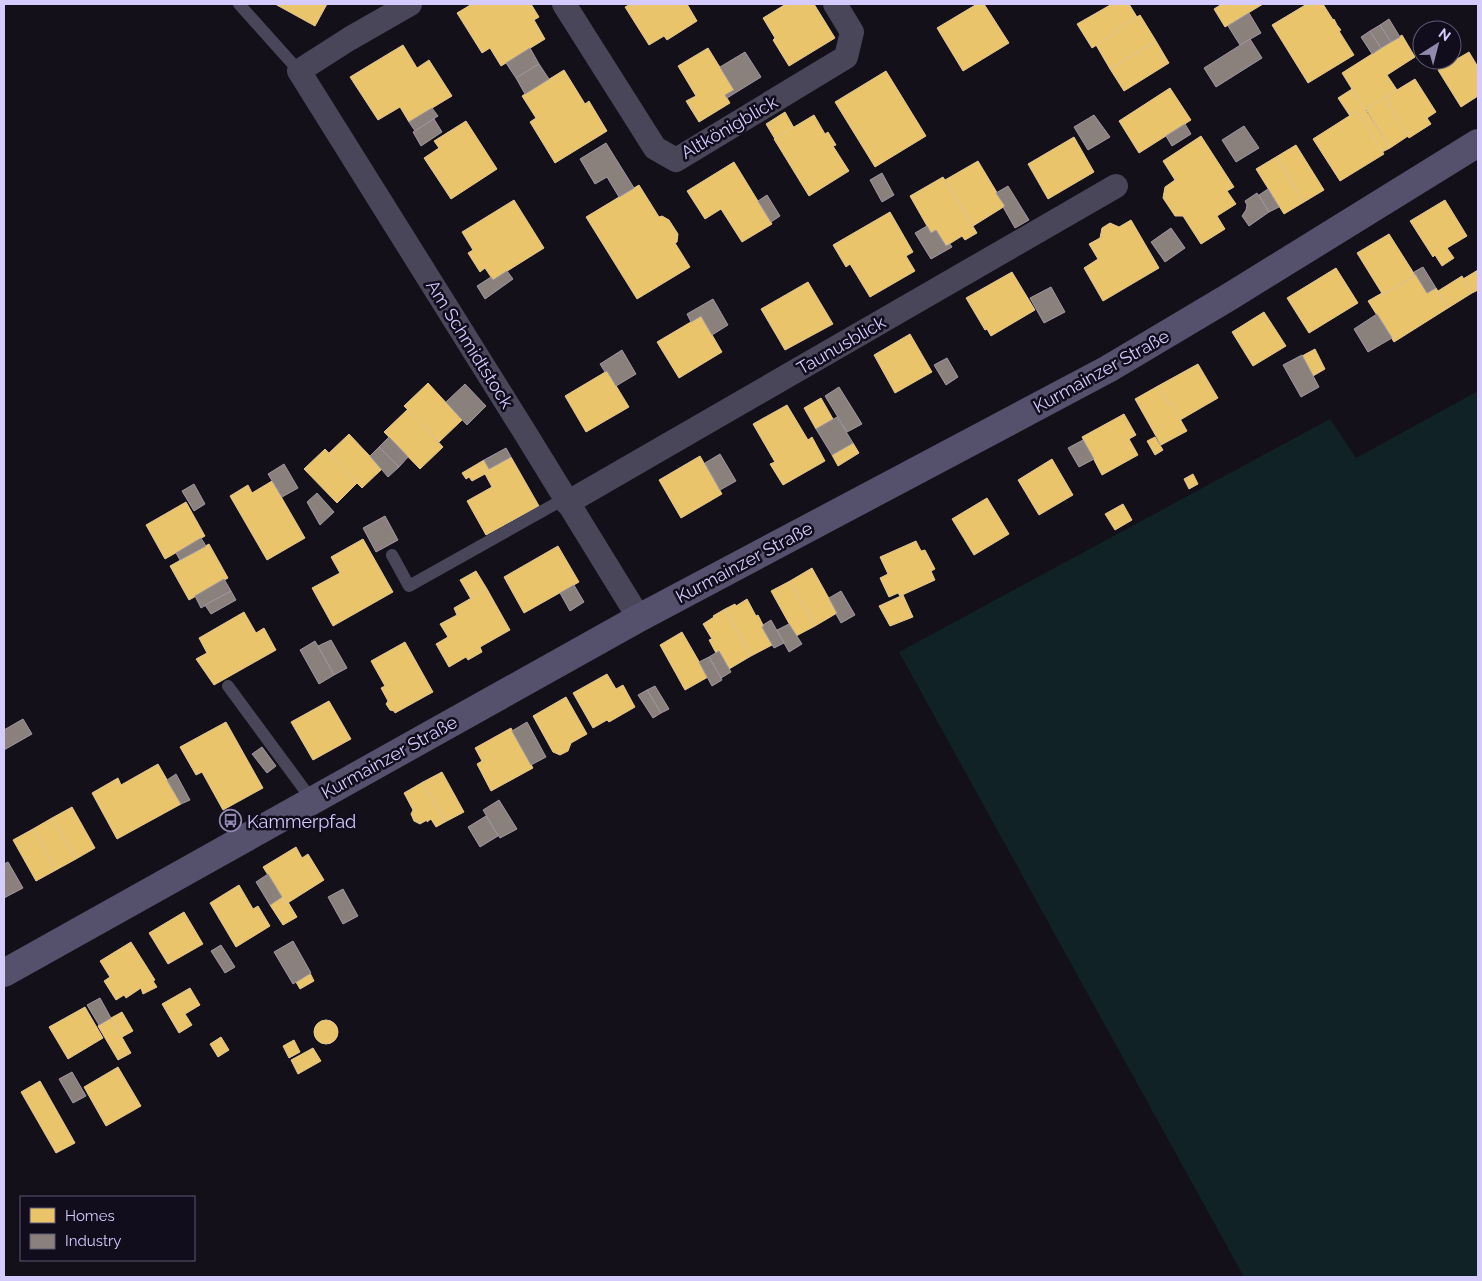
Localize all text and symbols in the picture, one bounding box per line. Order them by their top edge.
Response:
north arrow [1412,20,1462,70]
text: N [1436,25,1454,44]
street label: Altkönigblick [677,91,781,163]
street label: Am Schmidtstock [422,276,518,412]
street label: Taunusblick [793,311,889,379]
street label: Kurmainzer Straße [1029,325,1173,417]
street label: Kurmainzer Straße [672,517,816,607]
street label: Kurmainzer Straße [317,711,461,803]
bus stop icon: Kammerpfad [219,809,243,833]
place label: Kammerpfad [247,811,356,832]
legend [20,1196,195,1261]
text: Homes [65,1207,115,1225]
text: Industry [65,1232,121,1250]

